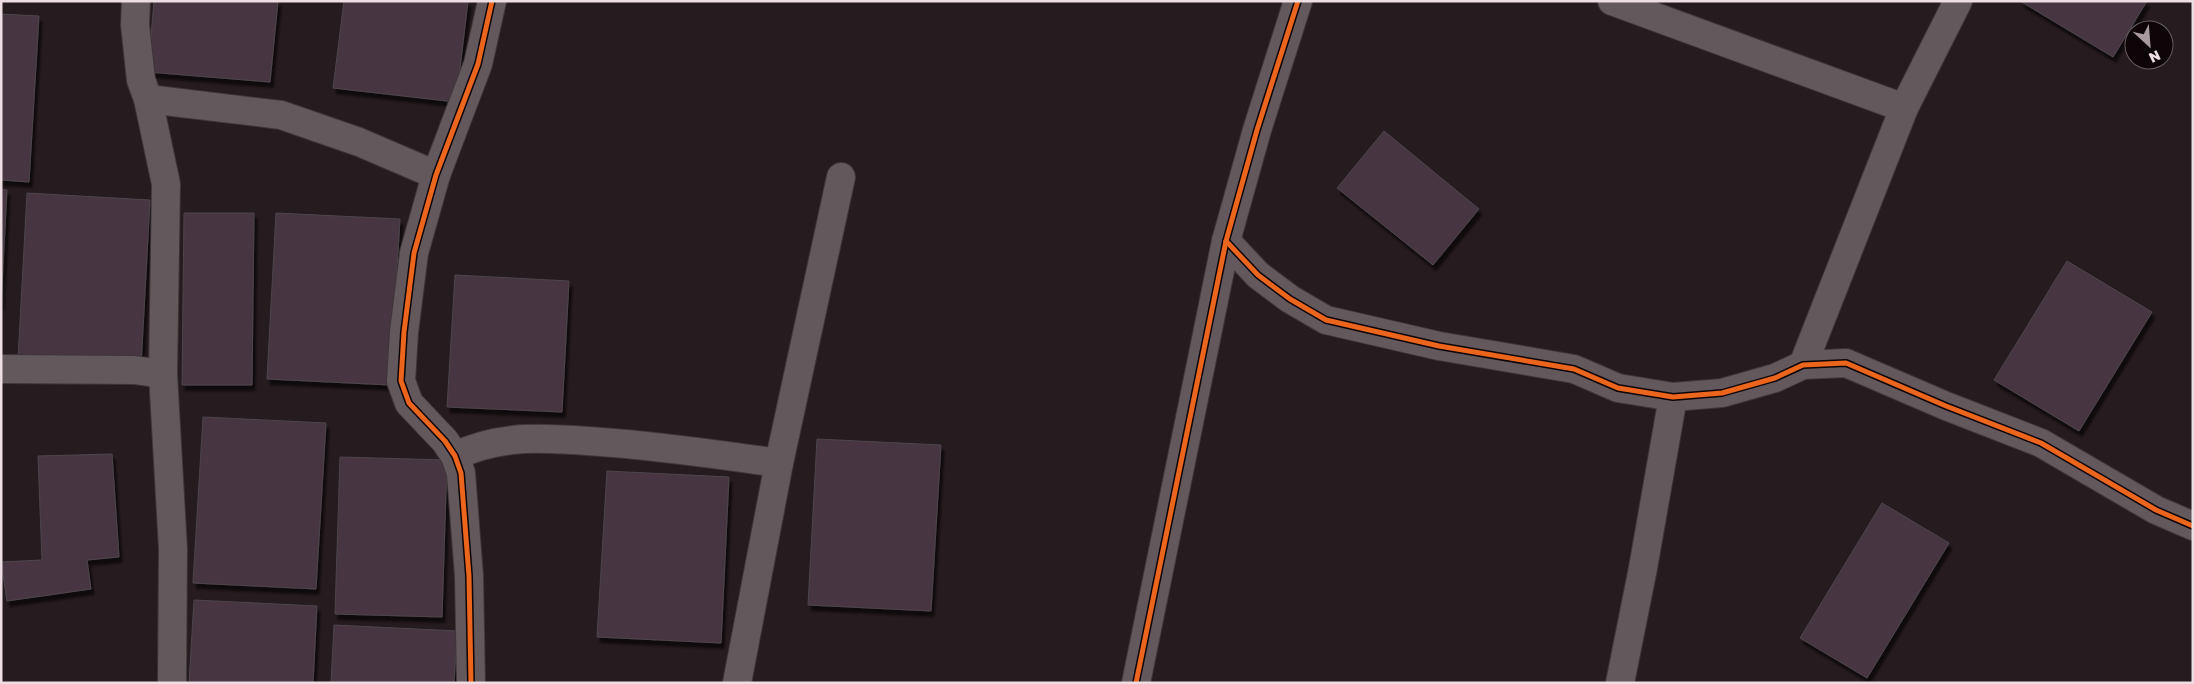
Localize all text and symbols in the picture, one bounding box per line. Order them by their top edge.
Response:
north arrow [2124,20,2174,70]
text: N [2146,47,2163,67]

